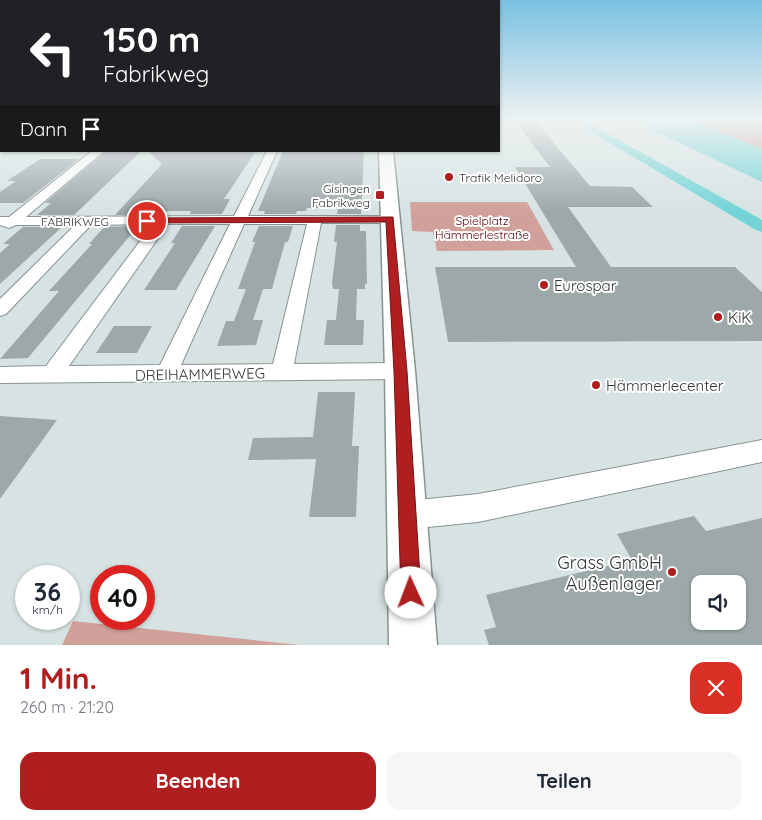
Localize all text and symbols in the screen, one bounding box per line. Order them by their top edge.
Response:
text: 150 m [103,17,200,61]
icon: left [20,20,85,85]
text: Fabrikweg [103,60,209,88]
icon: arrive [77,115,105,143]
text: Dann [20,117,67,141]
place label: Trafik Melidoro [459,170,542,185]
marker: Trafik Melidoro [443,171,455,183]
place label: Gisingen Fabrikweg [312,181,370,210]
marker: Gisingen Fabrikweg [374,189,386,201]
pin [126,200,168,242]
icon: arrive [133,207,161,235]
park label: Spielplatz Hämmerlestraße [435,213,529,242]
street label: FABRIKWEG [41,214,109,229]
place label: Eurospar [554,276,617,295]
marker: Eurospar [538,279,550,291]
place label: KiK [728,308,751,327]
marker: KiK [712,311,724,323]
street label: DREIHAMMERWEG [135,363,265,385]
place label: Hämmerlecenter [606,376,724,395]
marker: Hämmerlecenter [590,379,602,391]
place label: Grass GmbH Außenlager [557,551,662,595]
speed limit sign: 40 [90,565,155,630]
position arrow [384,566,436,618]
marker: Grass GmbH Außenlager [666,566,678,578]
map controls [691,575,746,630]
button: sound [691,575,746,630]
text: 36 [34,576,61,607]
text: km/h [32,602,63,617]
text: 1 Min. [20,659,97,697]
button: close [690,662,742,714]
text: 260 m · 21:20 [20,697,114,717]
button: Beenden [20,752,376,810]
button: Teilen [386,752,742,810]

